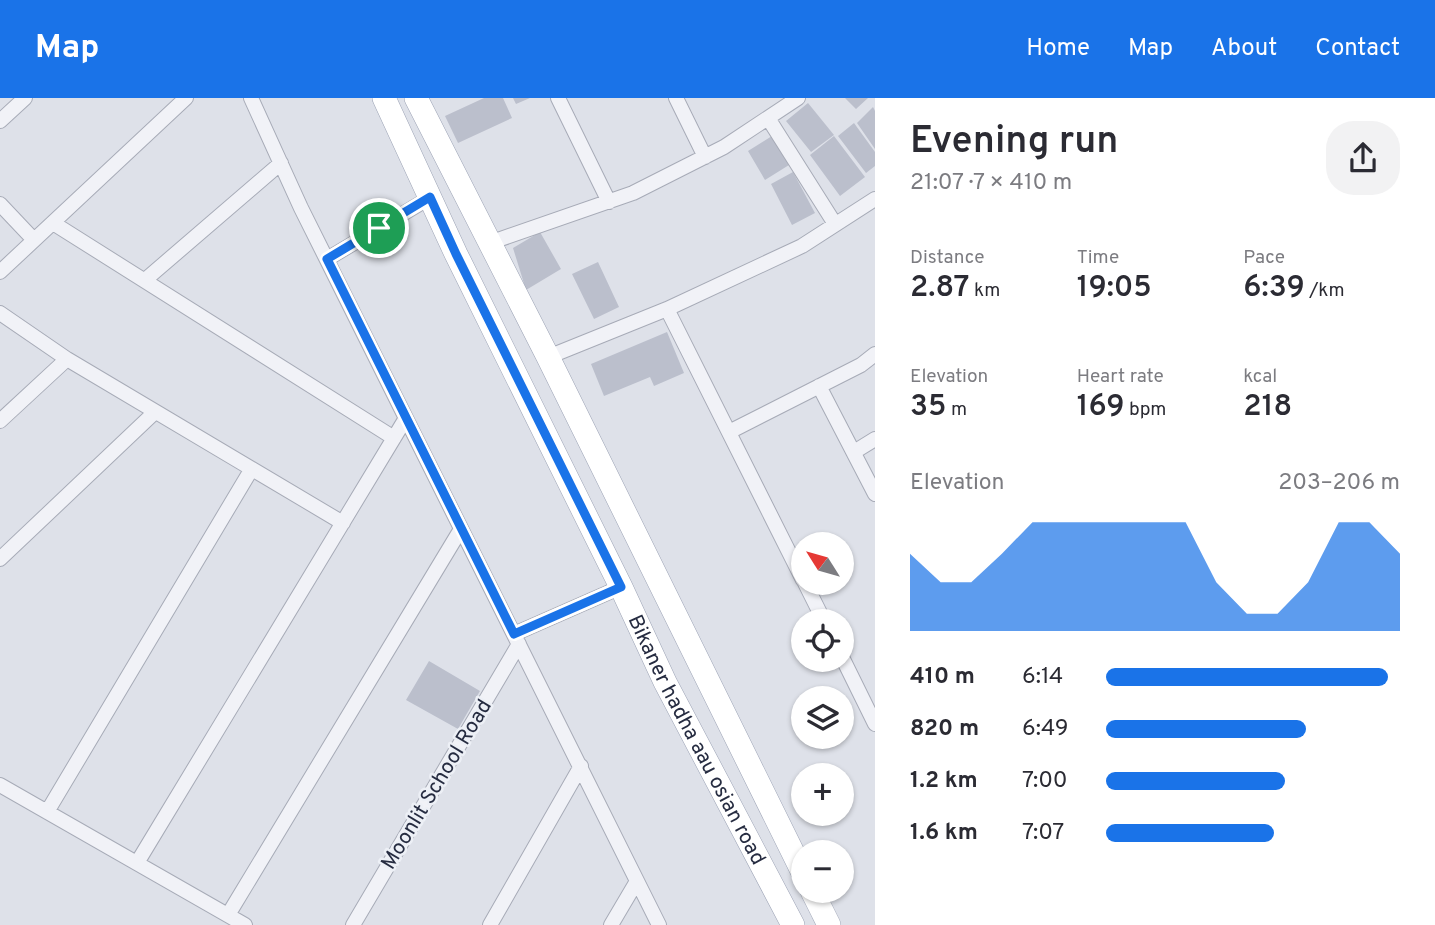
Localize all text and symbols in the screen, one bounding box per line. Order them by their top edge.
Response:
text: Map [35,28,99,70]
text: Home [1026,34,1090,64]
text: Map [1128,34,1173,64]
text: About [1211,34,1277,64]
text: Contact [1315,34,1400,64]
text: Evening run [910,118,1118,167]
button: share [1326,121,1400,195]
text: 21:07 · 7 × 410 m [910,169,1072,198]
pin [349,198,409,258]
icon: arrive [360,209,398,247]
text: Distance [910,246,985,270]
text: Time [1077,246,1119,270]
text: Pace [1243,246,1285,270]
text: 2.87 [910,270,970,307]
text: 19:05 [1077,270,1152,307]
text: 6:39 [1243,270,1305,307]
text: km [970,279,1000,303]
text: /km [1305,279,1345,303]
text: Elevation [910,365,988,389]
text: Heart rate [1077,365,1164,389]
text: kcal [1243,365,1277,389]
text: 35 [910,389,946,426]
text: 169 [1077,389,1125,426]
text: 218 [1243,389,1292,426]
text: m [946,398,967,422]
text: bpm [1125,398,1166,422]
text: Elevation [910,469,1005,498]
text: 203–206 m [1278,469,1400,498]
north arrow [791,532,854,595]
map controls [791,532,854,903]
button: locate [791,609,854,672]
street label: Bikaner hadha aau osian road [621,611,771,870]
text: 410 m [910,663,975,692]
text: 6:14 [1022,663,1063,692]
button: layers [791,686,854,749]
street label: Moonlit School Road [376,695,499,875]
text: 820 m [910,715,979,744]
text: 6:49 [1022,715,1069,744]
button: + [791,763,854,826]
text: 1.2 km [910,767,978,796]
text: 7:00 [1022,767,1068,796]
text: 1.6 km [910,819,978,848]
text: 7:07 [1022,819,1064,848]
button: − [791,840,854,903]

